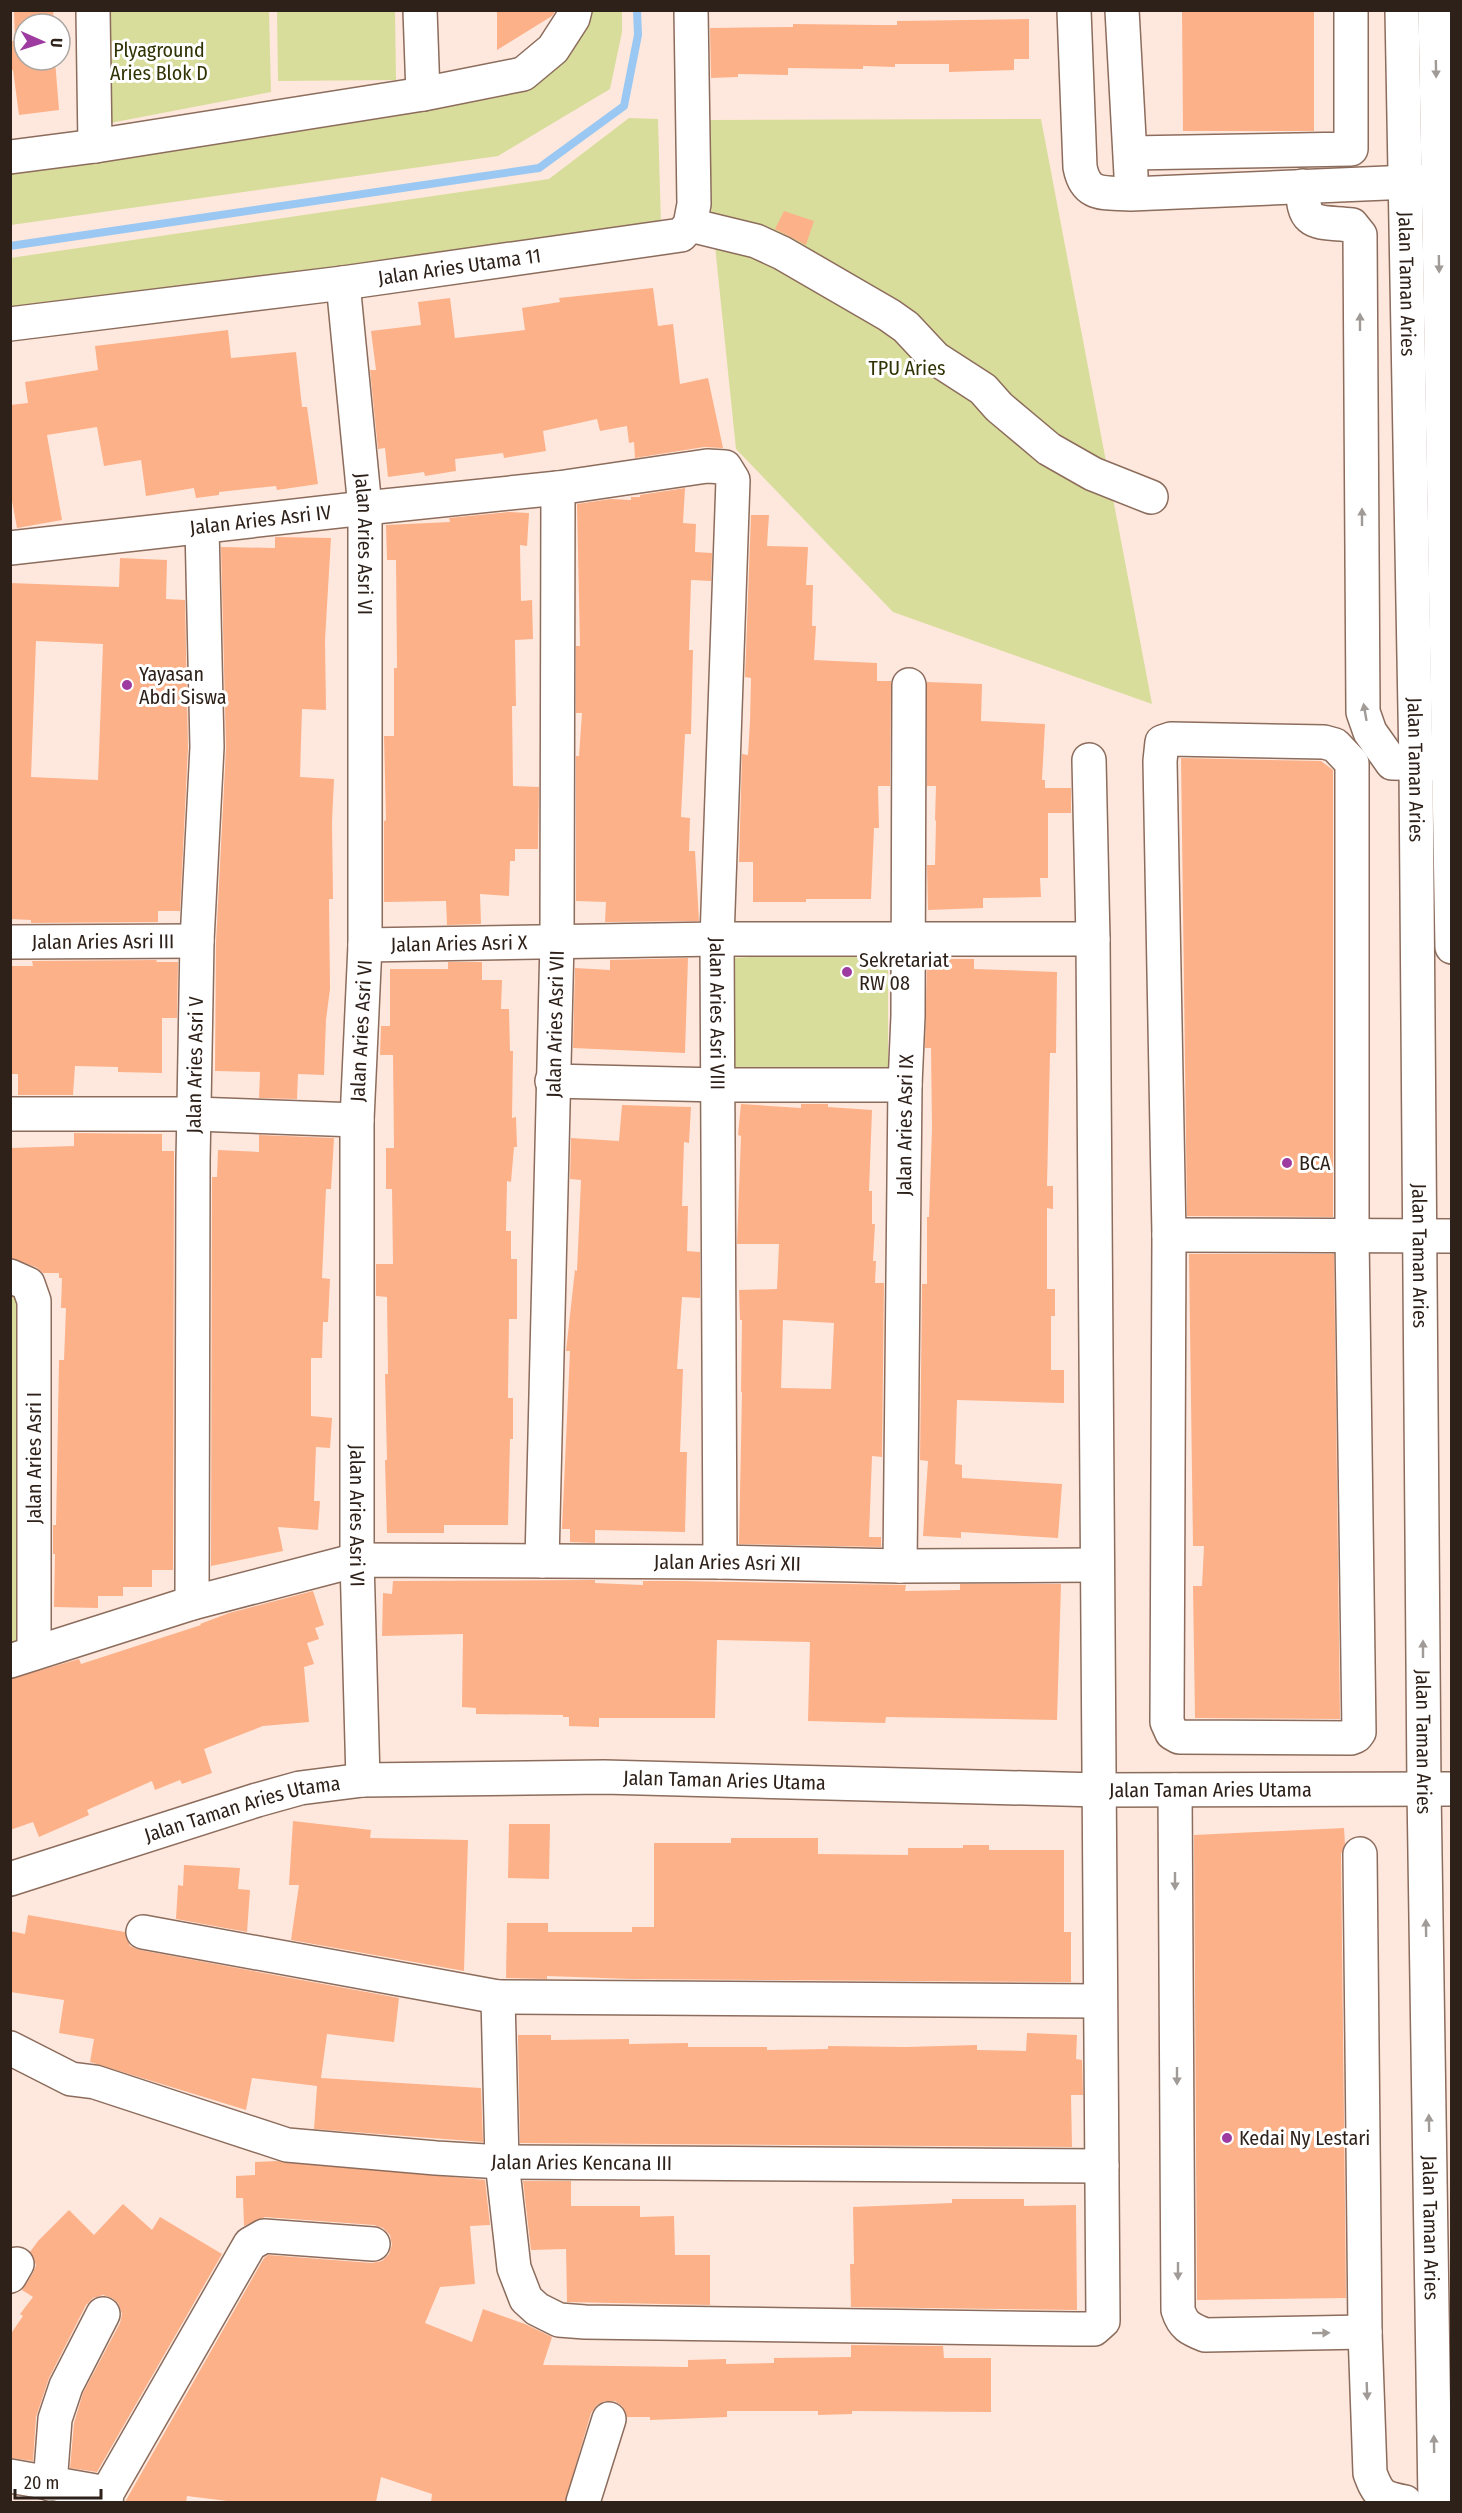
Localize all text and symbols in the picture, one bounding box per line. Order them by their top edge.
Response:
north arrow [12,12,72,72]
text: U [47,38,66,48]
park label: Plyaground Aries Blok D [110,38,208,85]
one-way arrow [1431,59,1441,78]
street label: Jalan Taman Aries [1394,211,1420,357]
street label: Jalan Aries Utama 11 [376,243,542,290]
one-way arrow [1435,254,1444,273]
one-way arrow [1355,313,1365,332]
park label: TPU Aries [868,356,946,380]
street label: Jalan Aries Asri VI [350,472,377,615]
street label: Jalan Aries Asri IV [188,500,333,540]
one-way arrow [1357,508,1367,527]
place label: Yayasan Abdi Siswa [139,662,227,709]
marker: Yayasan Abdi Siswa [120,678,134,692]
street label: Jalan Taman Aries [1403,697,1429,842]
one-way arrow [1360,702,1369,721]
street label: Jalan Aries Asri III [32,929,174,954]
street label: Jalan Aries Asri X [390,930,528,957]
street label: Jalan Aries Asri VIII [705,937,730,1090]
place label: Sekretariat RW 08 [859,948,949,995]
street label: Jalan Aries Asri VII [541,950,569,1098]
street label: Jalan Aries Asri VI [345,959,377,1103]
marker: Sekretariat RW 08 [840,965,854,979]
street label: Jalan Aries Asri V [182,995,208,1134]
street label: Jalan Aries Asri IX [892,1053,918,1196]
place label: BCA [1299,1151,1331,1175]
marker: BCA [1280,1156,1294,1170]
street label: Jalan Taman Aries [1407,1183,1432,1328]
street label: Jalan Aries Asri I [22,1392,46,1524]
street label: Jalan Aries Asri VI [345,1445,370,1587]
street label: Jalan Aries Asri XII [654,1550,801,1576]
one-way arrow [1419,1640,1428,1659]
street label: Jalan Taman Aries [1411,1669,1436,1814]
street label: Jalan Taman Aries Utama [623,1766,826,1795]
street label: Jalan Taman Aries Utama [141,1771,342,1847]
street label: Jalan Taman Aries Utama [1109,1777,1312,1802]
one-way arrow [1170,1871,1180,1890]
one-way arrow [1421,1919,1431,1938]
one-way arrow [1172,2066,1181,2085]
one-way arrow [1424,2114,1434,2133]
place label: Kedai Ny Lestari [1239,2126,1370,2150]
marker: Kedai Ny Lestari [1220,2131,1234,2145]
street label: Jalan Aries Kencana III [491,2149,672,2175]
street label: Jalan Taman Aries [1418,2155,1444,2300]
one-way arrow [1173,2261,1183,2280]
one-way arrow [1312,2328,1331,2338]
one-way arrow [1362,2381,1372,2400]
one-way arrow [1429,2435,1439,2454]
scale bar [15,2462,100,2500]
text: 20 m [24,2472,59,2494]

